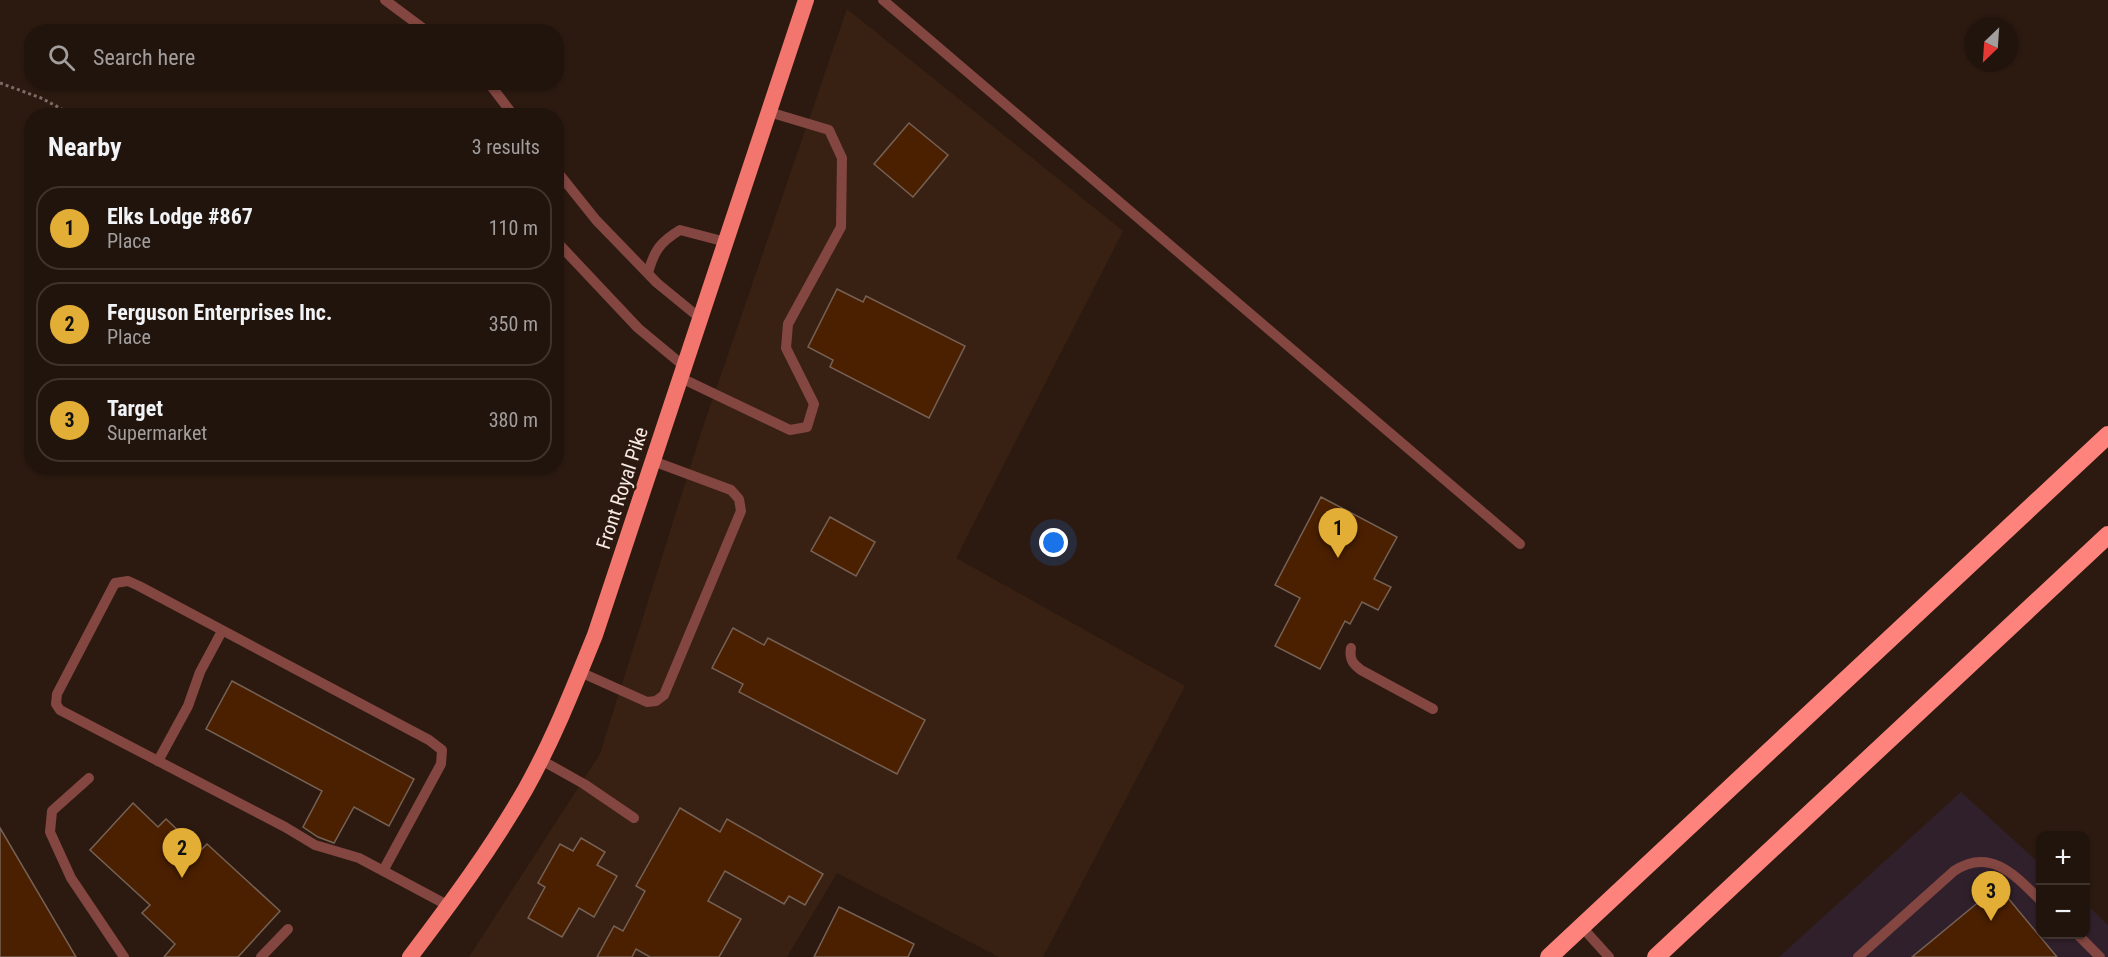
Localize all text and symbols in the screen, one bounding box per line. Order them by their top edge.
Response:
north arrow [1964,18,2018,72]
search box [24,24,564,90]
icon: search [45,41,78,74]
text: Search here [93,45,195,70]
text: Nearby [48,132,122,162]
text: 3 results [472,135,540,159]
text: Elks Lodge #867 [107,204,253,229]
text: 1 [64,216,75,240]
text: 110 m [489,216,538,240]
text: Place [107,229,151,253]
text: Ferguson Enterprises Inc. [107,300,332,325]
text: 2 [64,312,75,336]
text: 350 m [489,312,538,336]
text: Place [107,325,151,349]
text: Target [107,396,163,421]
text: 3 [64,408,75,432]
text: 380 m [489,408,538,432]
text: Supermarket [107,421,207,445]
street label: Front Royal Pike [591,424,653,552]
pin: 1 [1318,508,1358,558]
your location [1039,528,1068,557]
pin: 2 [162,828,201,878]
map controls [2036,831,2090,939]
button: + [2036,831,2090,885]
pin: 3 [1972,872,2010,921]
button: − [2036,885,2090,939]

